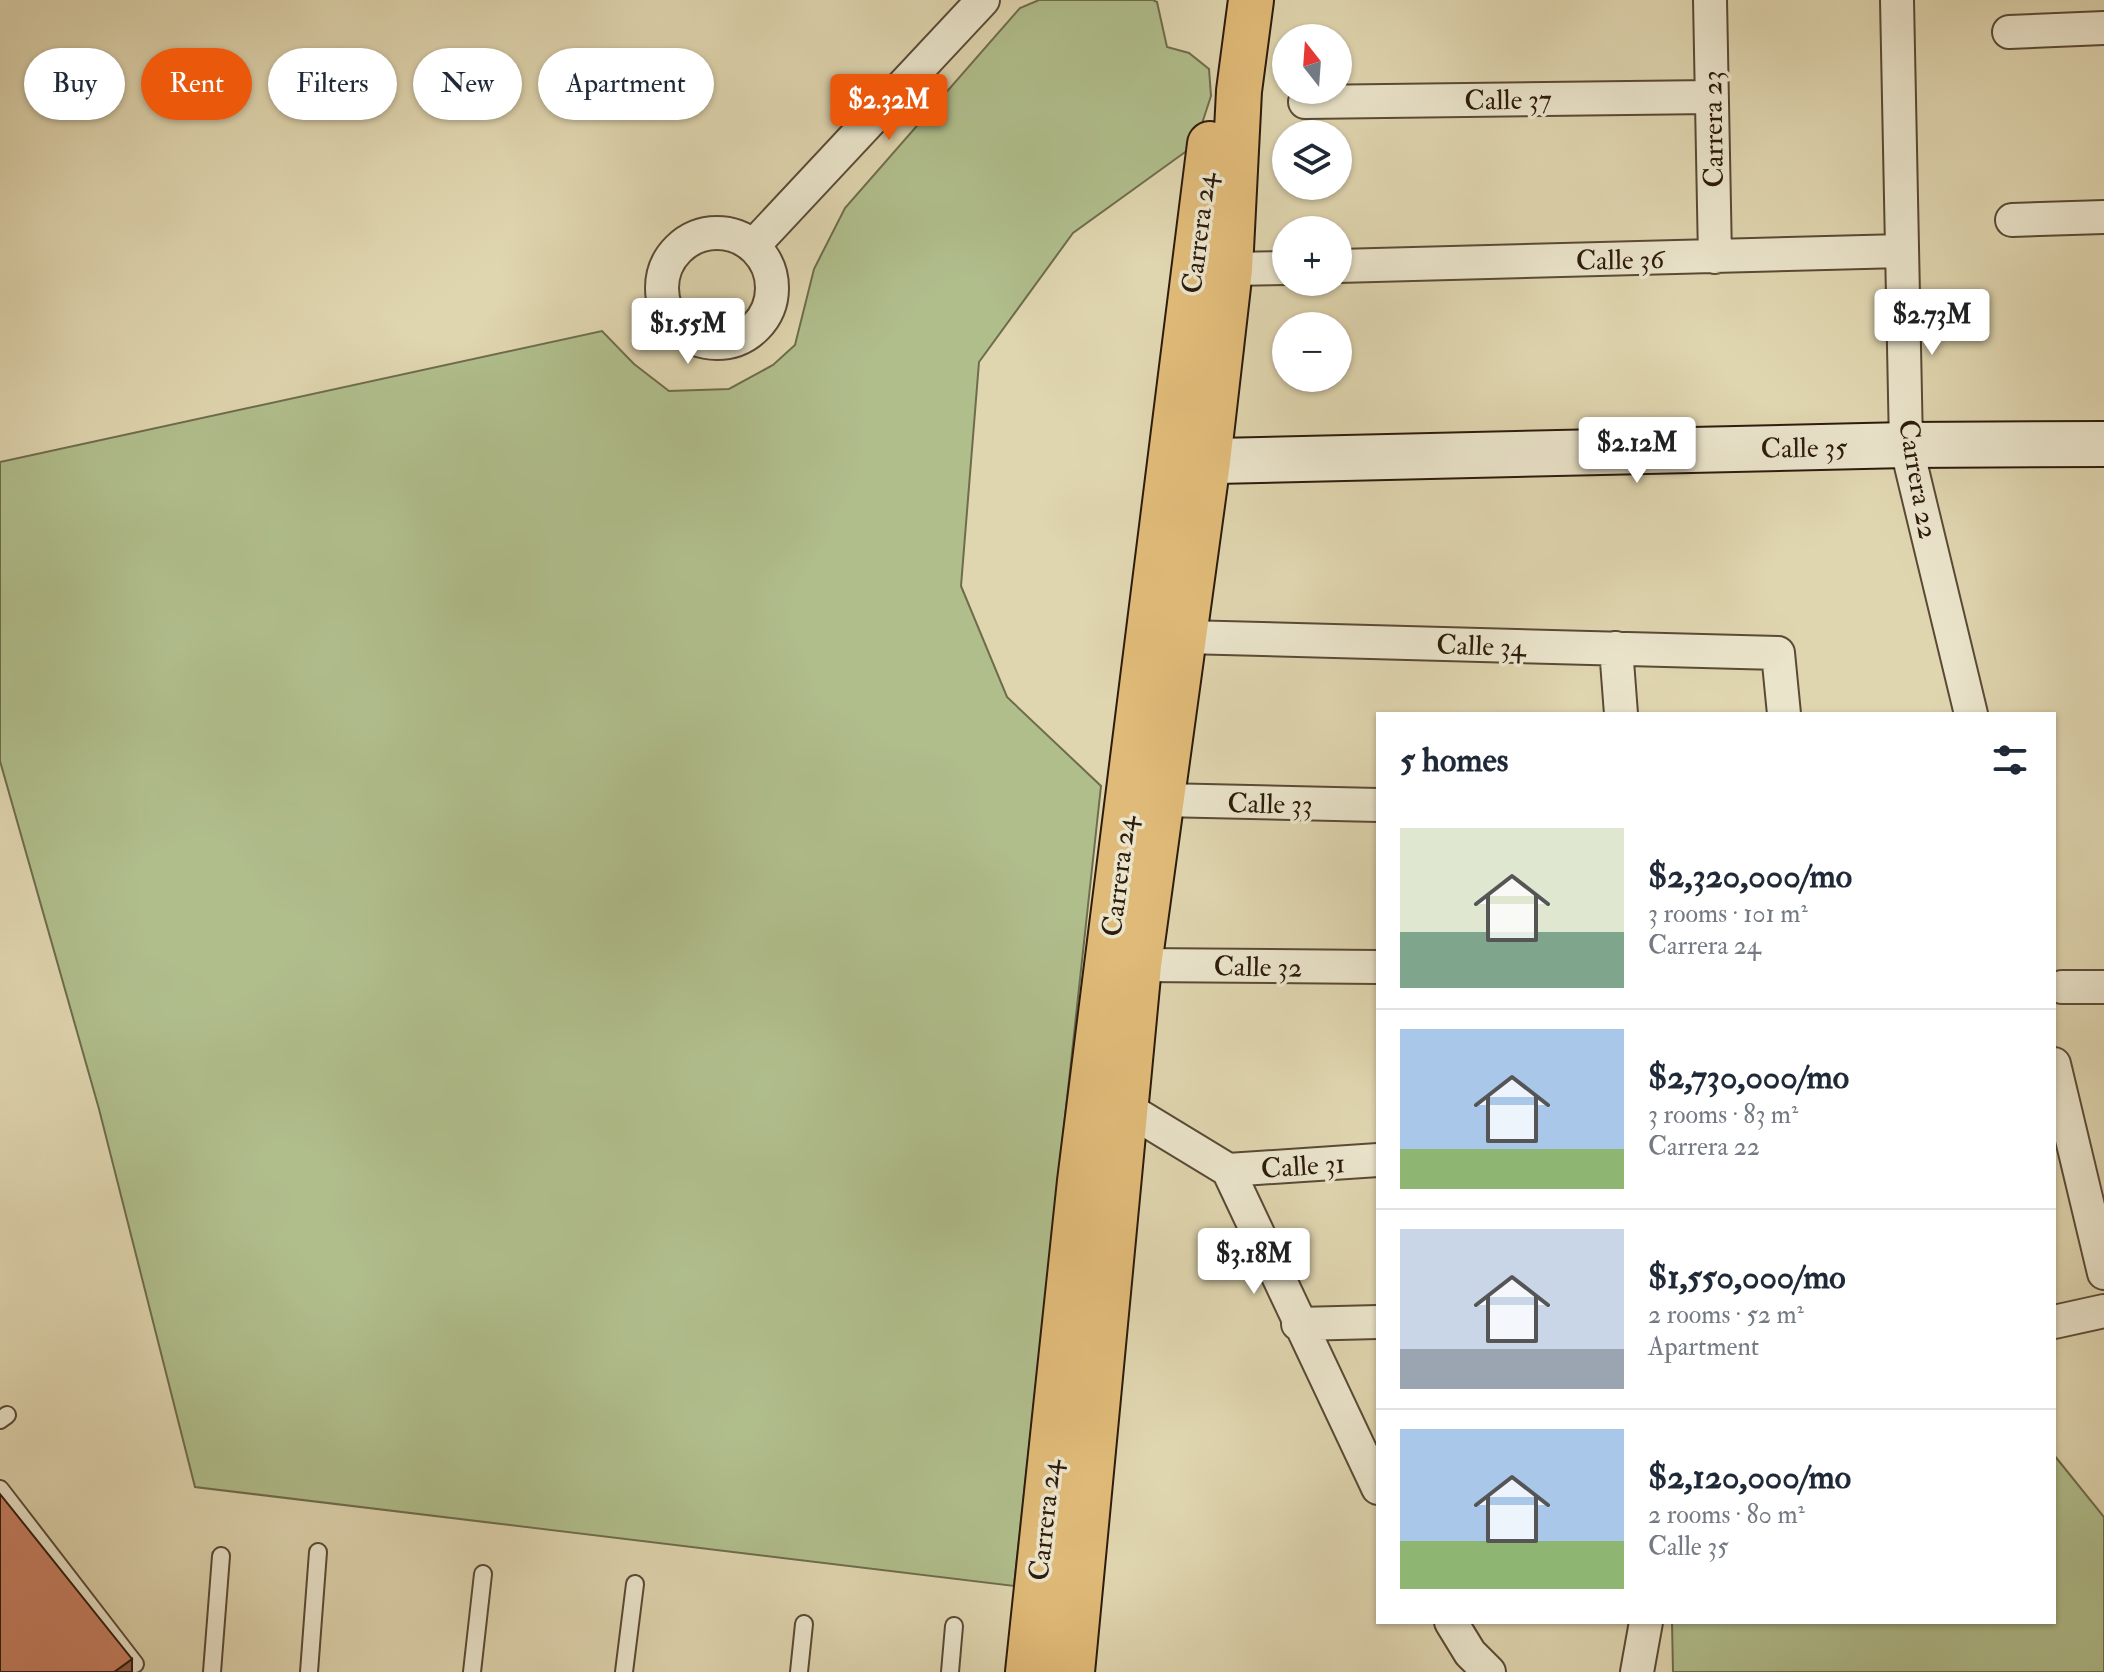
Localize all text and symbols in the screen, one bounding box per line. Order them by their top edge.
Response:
north arrow [1272,24,1352,104]
map controls [1272,24,1352,392]
chip: Buy [24,48,125,120]
chip: Rent [141,48,252,120]
chip: Filters [268,48,397,120]
chip: New [413,48,522,120]
chip: Apartment [538,48,714,120]
street label: Carrera 23 [1695,70,1732,188]
pin: $2.32M [824,74,954,142]
street label: Calle 37 [1464,82,1552,119]
text: $2.32M [848,84,930,116]
button: layers [1272,120,1352,200]
street label: Carrera 24 [1175,169,1224,296]
button: + [1272,216,1352,296]
street label: Calle 36 [1575,242,1667,279]
pin: $2.73M [1867,289,1997,357]
pin: $1.55M [623,298,753,366]
text: $2.73M [1892,299,1972,331]
text: $1.55M [650,308,726,340]
button: − [1272,312,1352,392]
pin: $2.12M [1572,417,1702,485]
street label: Carrera 22 [1890,417,1945,542]
text: $2.12M [1597,427,1677,459]
street label: Calle 35 [1760,430,1848,467]
street label: Calle 34 [1436,627,1528,666]
icon: filters [1988,738,2032,782]
text: 5 homes [1400,739,1508,782]
street label: Calle 33 [1227,786,1313,823]
street label: Carrera 24 [1095,812,1144,939]
text: $2,320,000/mo [1648,855,1852,898]
icon: home [1464,860,1560,956]
text: 3 rooms · 101 m² [1648,898,1808,930]
text: Carrera 24 [1648,930,1761,962]
street label: Calle 32 [1213,949,1303,986]
text: $2,730,000/mo [1648,1056,1849,1099]
icon: home [1464,1061,1560,1157]
text: 3 rooms · 83 m² [1648,1099,1798,1131]
text: Carrera 22 [1648,1131,1760,1163]
street label: Calle 31 [1260,1146,1346,1187]
pin: $3.18M [1189,1228,1319,1296]
text: $3.18M [1216,1238,1292,1270]
text: $1,550,000/mo [1648,1256,1846,1299]
icon: home [1464,1261,1560,1357]
text: 2 rooms · 52 m² [1648,1299,1804,1331]
text: Apartment [1648,1331,1759,1363]
street label: Carrera 24 [1022,1456,1069,1582]
text: $2,120,000/mo [1648,1456,1851,1499]
icon: home [1464,1461,1560,1557]
text: 2 rooms · 80 m² [1648,1499,1805,1531]
text: Calle 35 [1648,1531,1729,1563]

